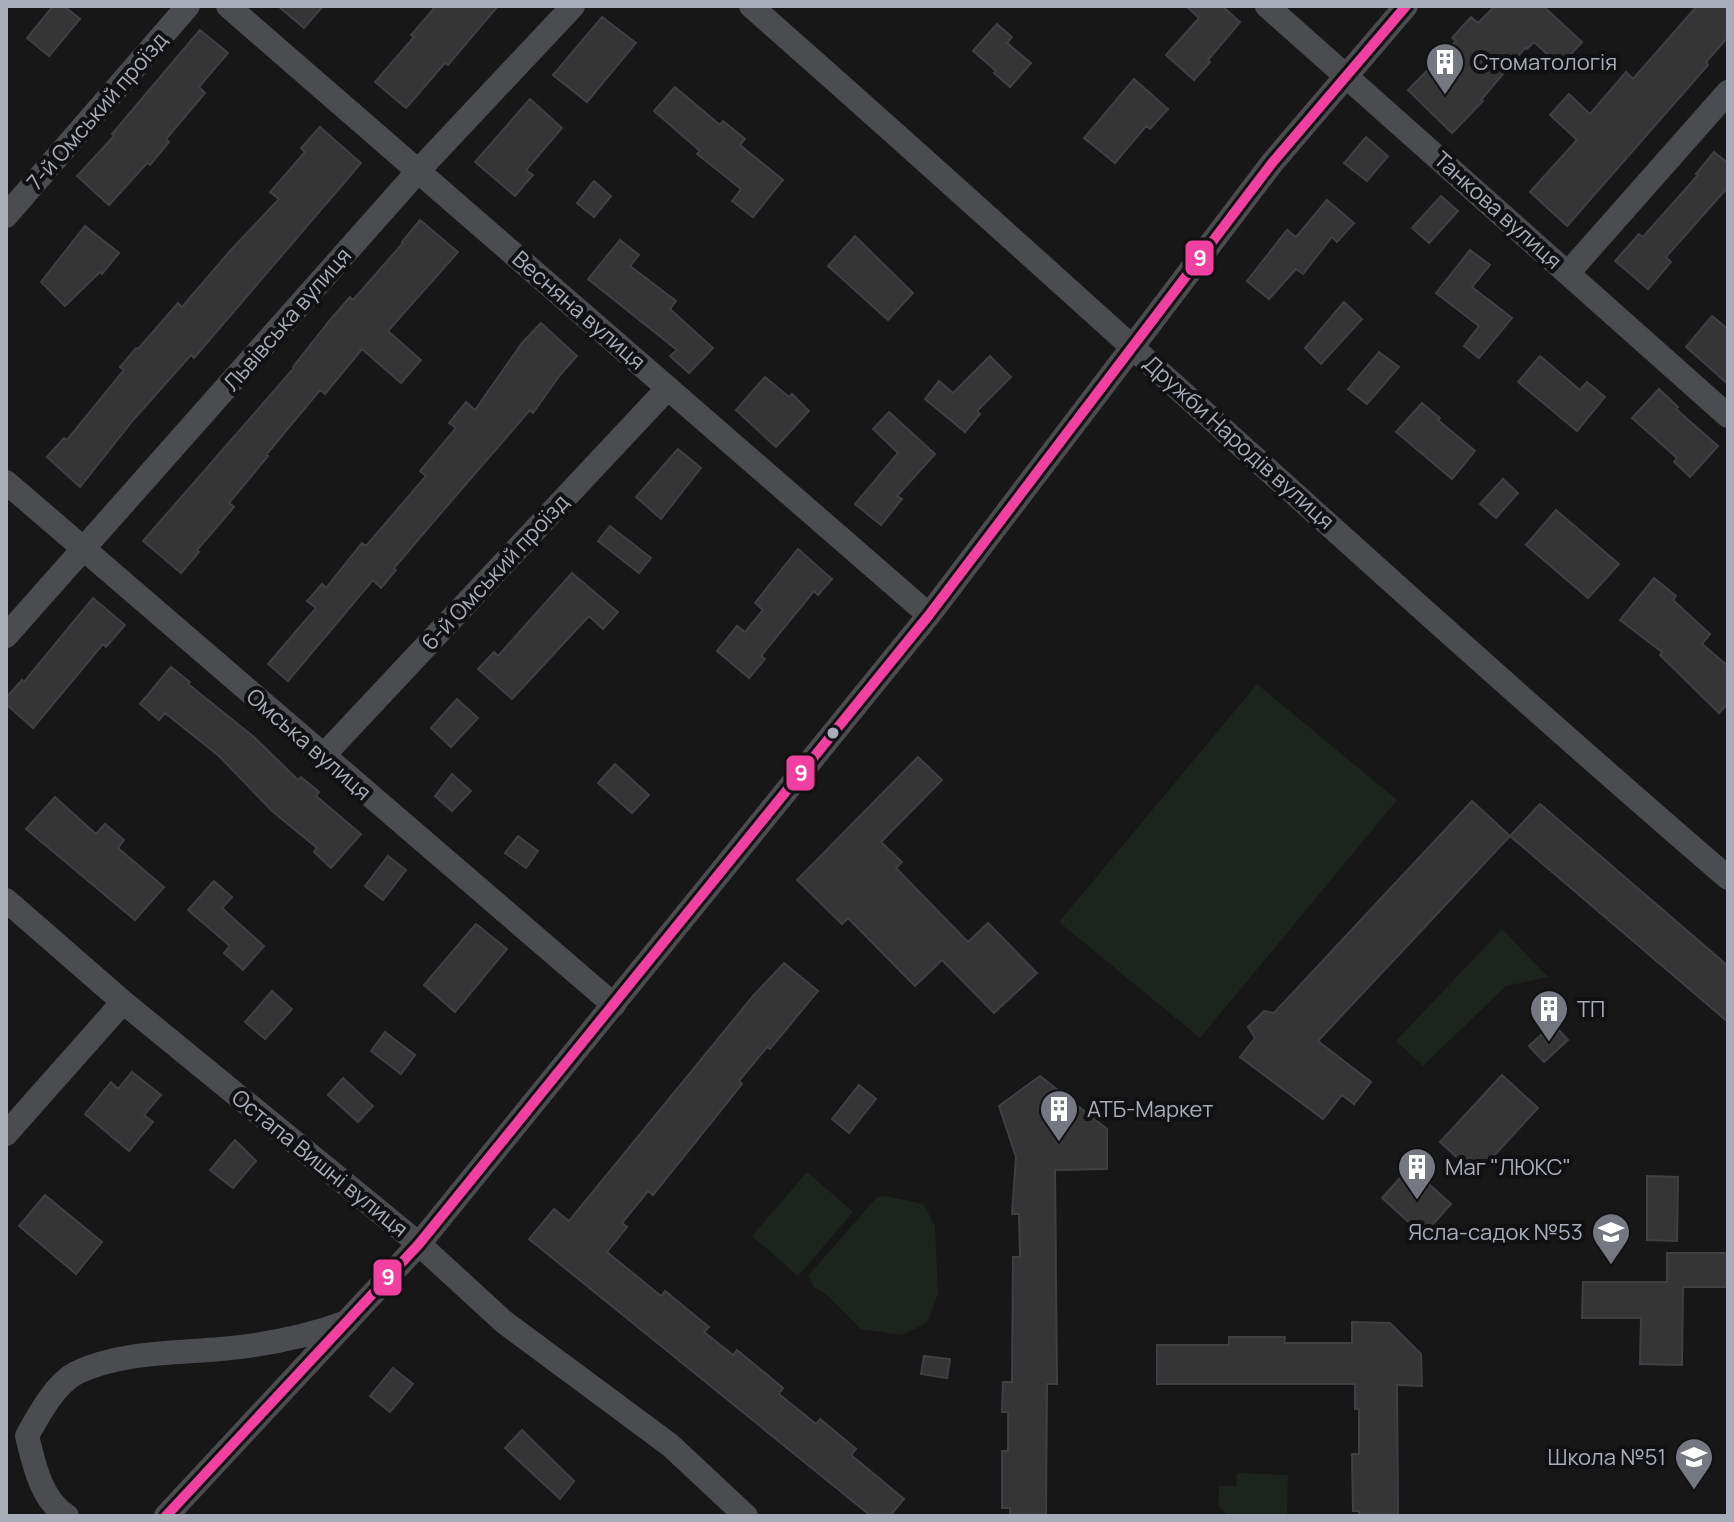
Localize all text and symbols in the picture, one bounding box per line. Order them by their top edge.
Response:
street label: 7-й Омський проїзд [20,26,174,196]
building icon: Стоматологія [1424,41,1466,96]
place label: Стоматологія [1473,47,1617,77]
street label: Танкова вулиця [1427,144,1569,276]
line badge: 9 [1184,239,1215,277]
street label: Львівська вулиця [216,241,358,397]
text: 9 [1193,243,1207,273]
street label: Весняна вулиця [506,244,652,376]
street label: Дружби Народів вулиця [1137,348,1341,536]
street label: 6-й Омський проїзд [415,487,575,657]
street label: Омська вулиця [240,681,378,807]
unlabelled marker [825,725,841,741]
line badge: 9 [785,754,816,792]
text: 9 [794,758,808,788]
building icon: ТП [1528,988,1570,1043]
place label: ТП [1577,994,1605,1024]
street label: Остапа Вишні вулиця [225,1082,415,1244]
building icon: АТБ-Маркет [1038,1088,1080,1143]
place label: АТБ-Маркет [1087,1094,1213,1124]
building icon: Маг "ЛЮКС" [1396,1146,1438,1201]
place label: Маг "ЛЮКС" [1445,1152,1571,1182]
school or university icon: Ясла-садок №53 [1590,1211,1632,1266]
place label: Ясла-садок №53 [1408,1217,1583,1247]
line badge: 9 [372,1258,403,1297]
text: 9 [381,1262,395,1292]
school or university icon: Школа №51 [1673,1436,1715,1491]
place label: Школа №51 [1547,1442,1666,1472]

